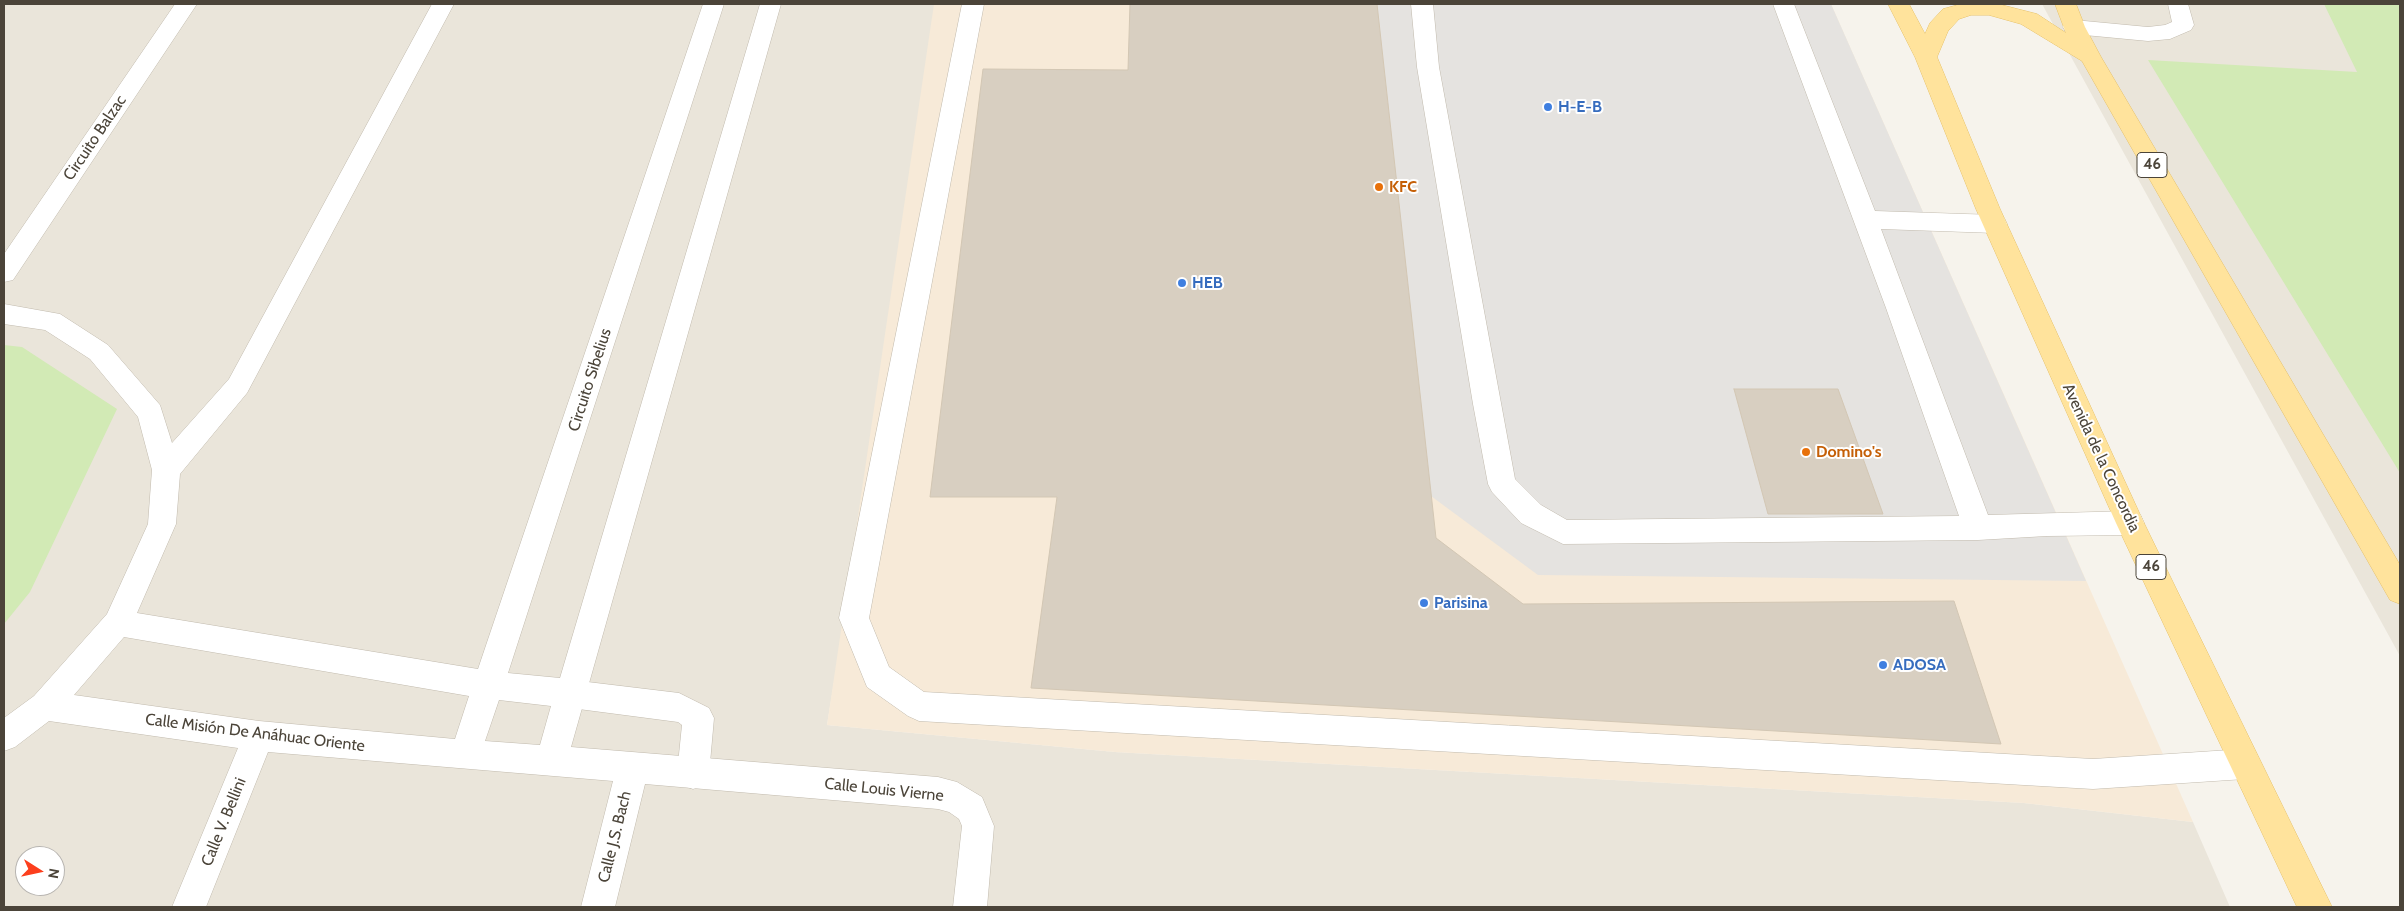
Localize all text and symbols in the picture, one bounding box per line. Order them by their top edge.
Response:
street label: Circuito Balzac [59,92,131,184]
place label: H-E-B [1558,97,1602,117]
marker: H-E-B [1542,101,1554,113]
road number: 46 [2137,152,2167,178]
place label: KFC [1389,177,1417,197]
marker: KFC [1373,181,1385,193]
place label: HEB [1192,273,1223,293]
marker: HEB [1176,277,1188,289]
street label: Circuito Sibelius [564,326,616,434]
street label: Avenida de la Concordia [2058,381,2144,535]
place label: Domino's [1816,442,1881,462]
marker: Domino's [1800,446,1812,458]
road number: 46 [2136,554,2166,580]
place label: Parisina [1434,593,1488,613]
marker: Parisina [1418,597,1430,609]
place label: ADOSA [1893,655,1946,675]
marker: ADOSA [1877,659,1889,671]
street label: Calle Misión De Anáhuac Oriente [144,710,366,756]
street label: Calle Louis Vierne [823,774,945,806]
street label: Calle V. Bellini [198,775,250,869]
street label: Calle J.S. Bach [594,789,636,885]
north arrow [15,846,65,896]
text: N [44,867,64,880]

